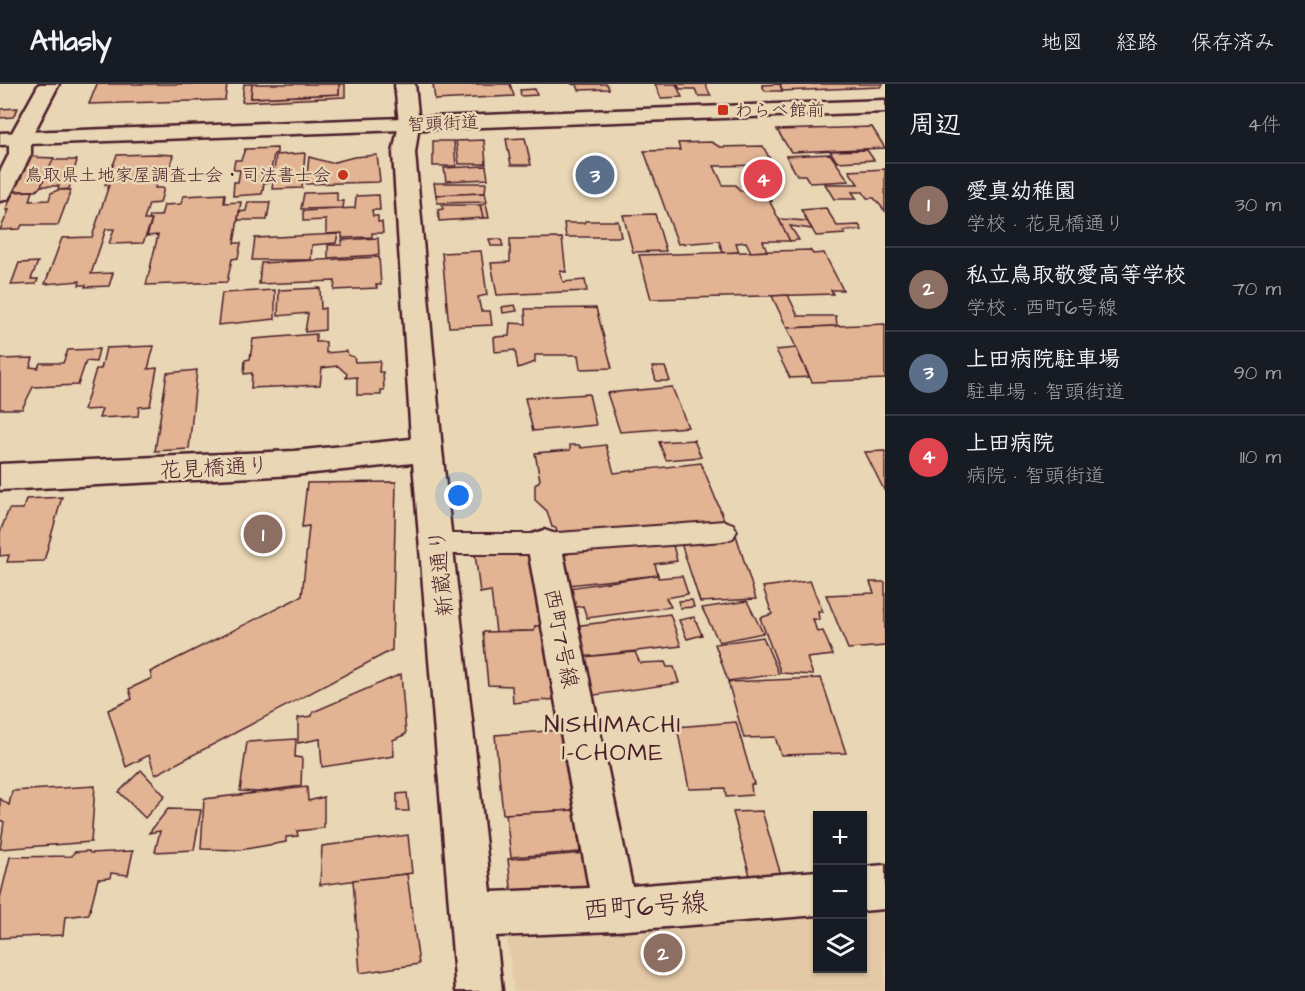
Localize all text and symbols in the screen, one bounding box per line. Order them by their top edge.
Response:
text: Atlasly [30,22,112,61]
text: 地図 [1041,28,1083,57]
text: 経路 [1116,28,1158,57]
text: 保存済み [1191,28,1275,57]
place label: わらべ館前 [735,98,825,123]
marker: わらべ館前 [716,103,730,117]
text: 周辺 [909,107,961,143]
street label: 智頭街道 [407,110,479,137]
text: 4件 [1247,111,1281,139]
pin: 3 [576,152,614,197]
pin: 4 [744,156,783,202]
place label: 鳥取県土地家屋調査士会・司法書士会 [25,163,331,188]
marker: 鳥取県土地家屋調査士会・司法書士会 [336,168,350,182]
text: 愛真幼稚園 [966,176,1076,207]
text: 1 [927,191,930,219]
text: 30 m [1235,191,1281,219]
text: 学校 · 花見橋通り [966,210,1125,238]
text: 私立鳥取敬愛高等学校 [966,260,1186,291]
text: 2 [923,275,934,303]
text: 70 m [1233,275,1281,303]
text: 学校 · 西町6号線 [966,294,1117,322]
text: 上田病院駐車場 [966,344,1120,375]
text: 3 [923,359,934,387]
text: 90 m [1233,359,1281,387]
text: 駐車場 · 智頭街道 [966,378,1125,406]
text: 上田病院 [966,428,1054,459]
text: 4 [922,443,935,471]
text: 110 m [1240,443,1281,471]
street label: 花見橋通り [158,450,270,487]
text: 病院 · 智頭街道 [966,462,1105,490]
your location [444,481,473,510]
pin: 1 [244,512,282,556]
street label: 新蔵通り [421,527,462,618]
street label: 西町7号線 [536,585,585,691]
district label: NISHIMACHI 1-CHOME [544,708,682,770]
map controls [813,811,867,973]
button: + [813,811,867,865]
button: − [813,865,867,919]
street label: 西町6号線 [581,884,709,930]
button: layers [813,919,867,973]
pin: 2 [644,930,682,976]

